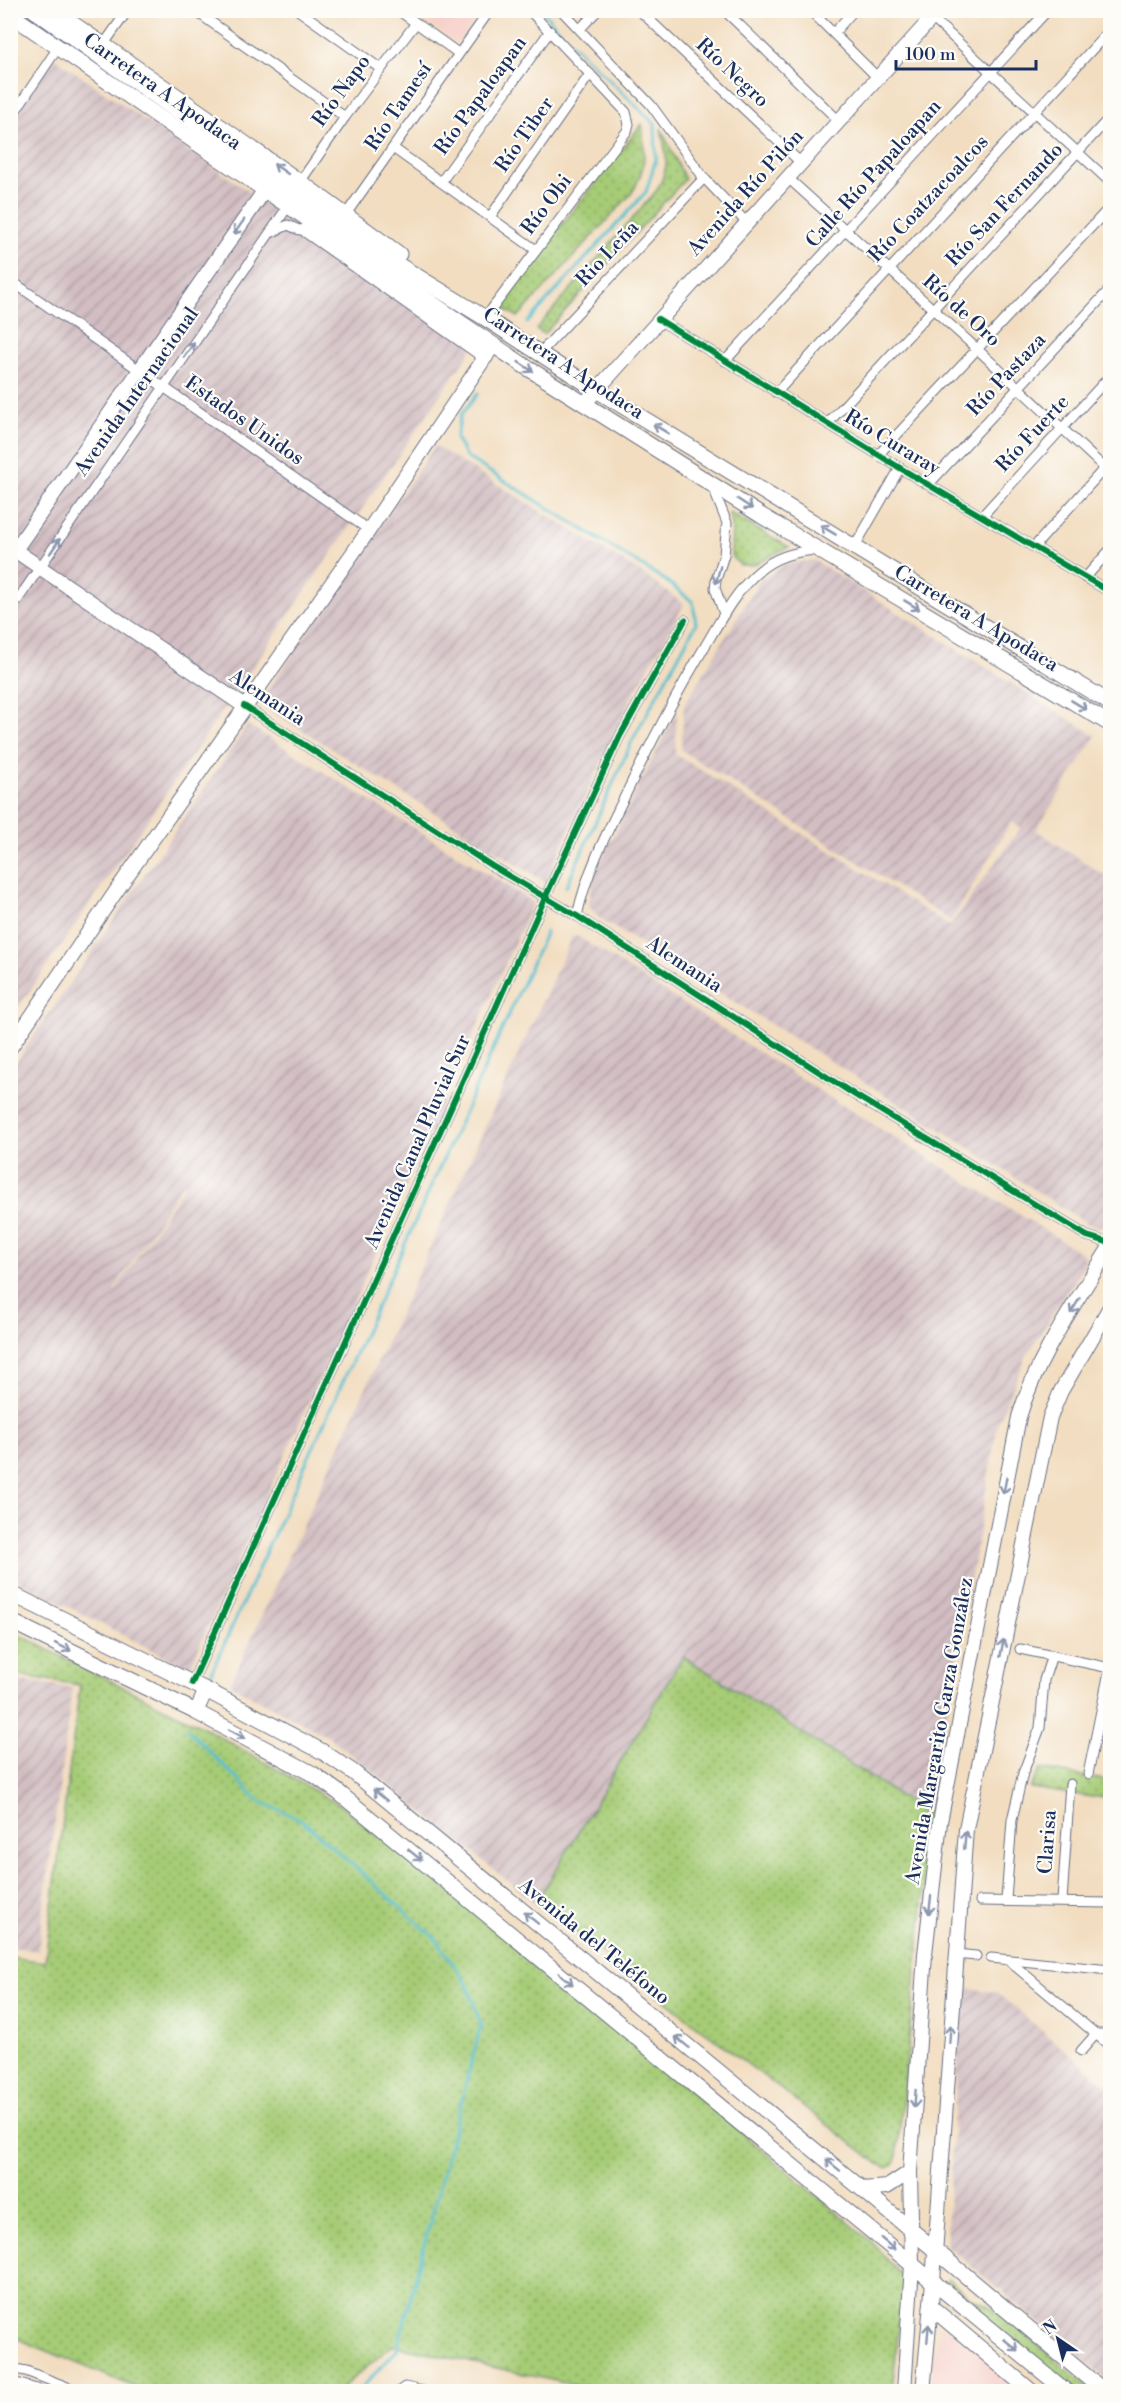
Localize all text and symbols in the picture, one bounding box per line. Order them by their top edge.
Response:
street label: Carretera A Apodaca [78,28,247,156]
street label: Río Papaloapan [429,32,533,160]
street label: Río Negro [690,33,774,113]
scale bar [896,33,1036,71]
text: 100 m [905,43,956,66]
street label: Río Napo [307,50,377,132]
street label: Río Tamesí [360,57,439,156]
street label: Río Tiber [490,92,560,178]
street label: Calle Río Papaloapan [801,95,947,253]
street label: Avenida Río Pilón [682,124,809,262]
street label: Río Coatzacoalcos [864,130,994,268]
street label: Río San Fernando [941,138,1069,272]
one-way arrow [273,163,290,175]
street label: Río Obi [516,169,578,240]
street label: Rio Leña [571,215,645,292]
one-way arrow [233,219,245,235]
street label: Río de Oro [917,269,1005,353]
street label: Carretera A Apodaca [478,302,649,426]
street label: Avenida Internacional [69,303,205,482]
street label: Río Pastaza [962,328,1052,422]
one-way arrow [183,343,195,359]
one-way arrow [517,362,534,374]
street label: Estados Unidos [180,371,308,471]
street label: Río Fuerte [991,390,1075,478]
street label: Río Curaray [839,405,945,482]
one-way arrow [653,422,670,434]
one-way arrow [736,499,753,511]
one-way arrow [820,523,837,535]
one-way arrow [49,538,61,554]
street label: Carretera A Apodaca [889,560,1063,678]
one-way arrow [712,565,723,584]
one-way arrow [903,599,920,611]
street label: Alemania [223,664,311,732]
one-way arrow [1070,699,1087,711]
street label: Alemania [640,931,728,999]
street label: Avenida Canal Pluvial Sur [359,1031,477,1254]
one-way arrow [1068,1297,1080,1314]
one-way arrow [999,1475,1010,1495]
street label: Avenida Margarito Garza González [900,1575,979,1888]
one-way arrow [997,1639,1008,1659]
one-way arrow [54,1641,72,1653]
one-way arrow [228,1728,245,1740]
one-way arrow [372,1788,388,1801]
street label: Clarisa [1033,1808,1063,1875]
one-way arrow [960,1830,971,1850]
one-way arrow [407,1848,422,1862]
street label: Avenida del Teléfono [512,1873,675,2011]
one-way arrow [925,1894,936,1914]
one-way arrow [524,1911,539,1925]
one-way arrow [558,1972,573,1986]
one-way arrow [945,2025,956,2045]
one-way arrow [674,2035,690,2048]
one-way arrow [909,2089,920,2109]
one-way arrow [825,2159,841,2172]
one-way arrow [880,2238,896,2251]
north arrow [1028,2309,1088,2369]
text: N [1039,2316,1061,2339]
one-way arrow [923,2324,934,2344]
one-way arrow [1003,2338,1018,2352]

